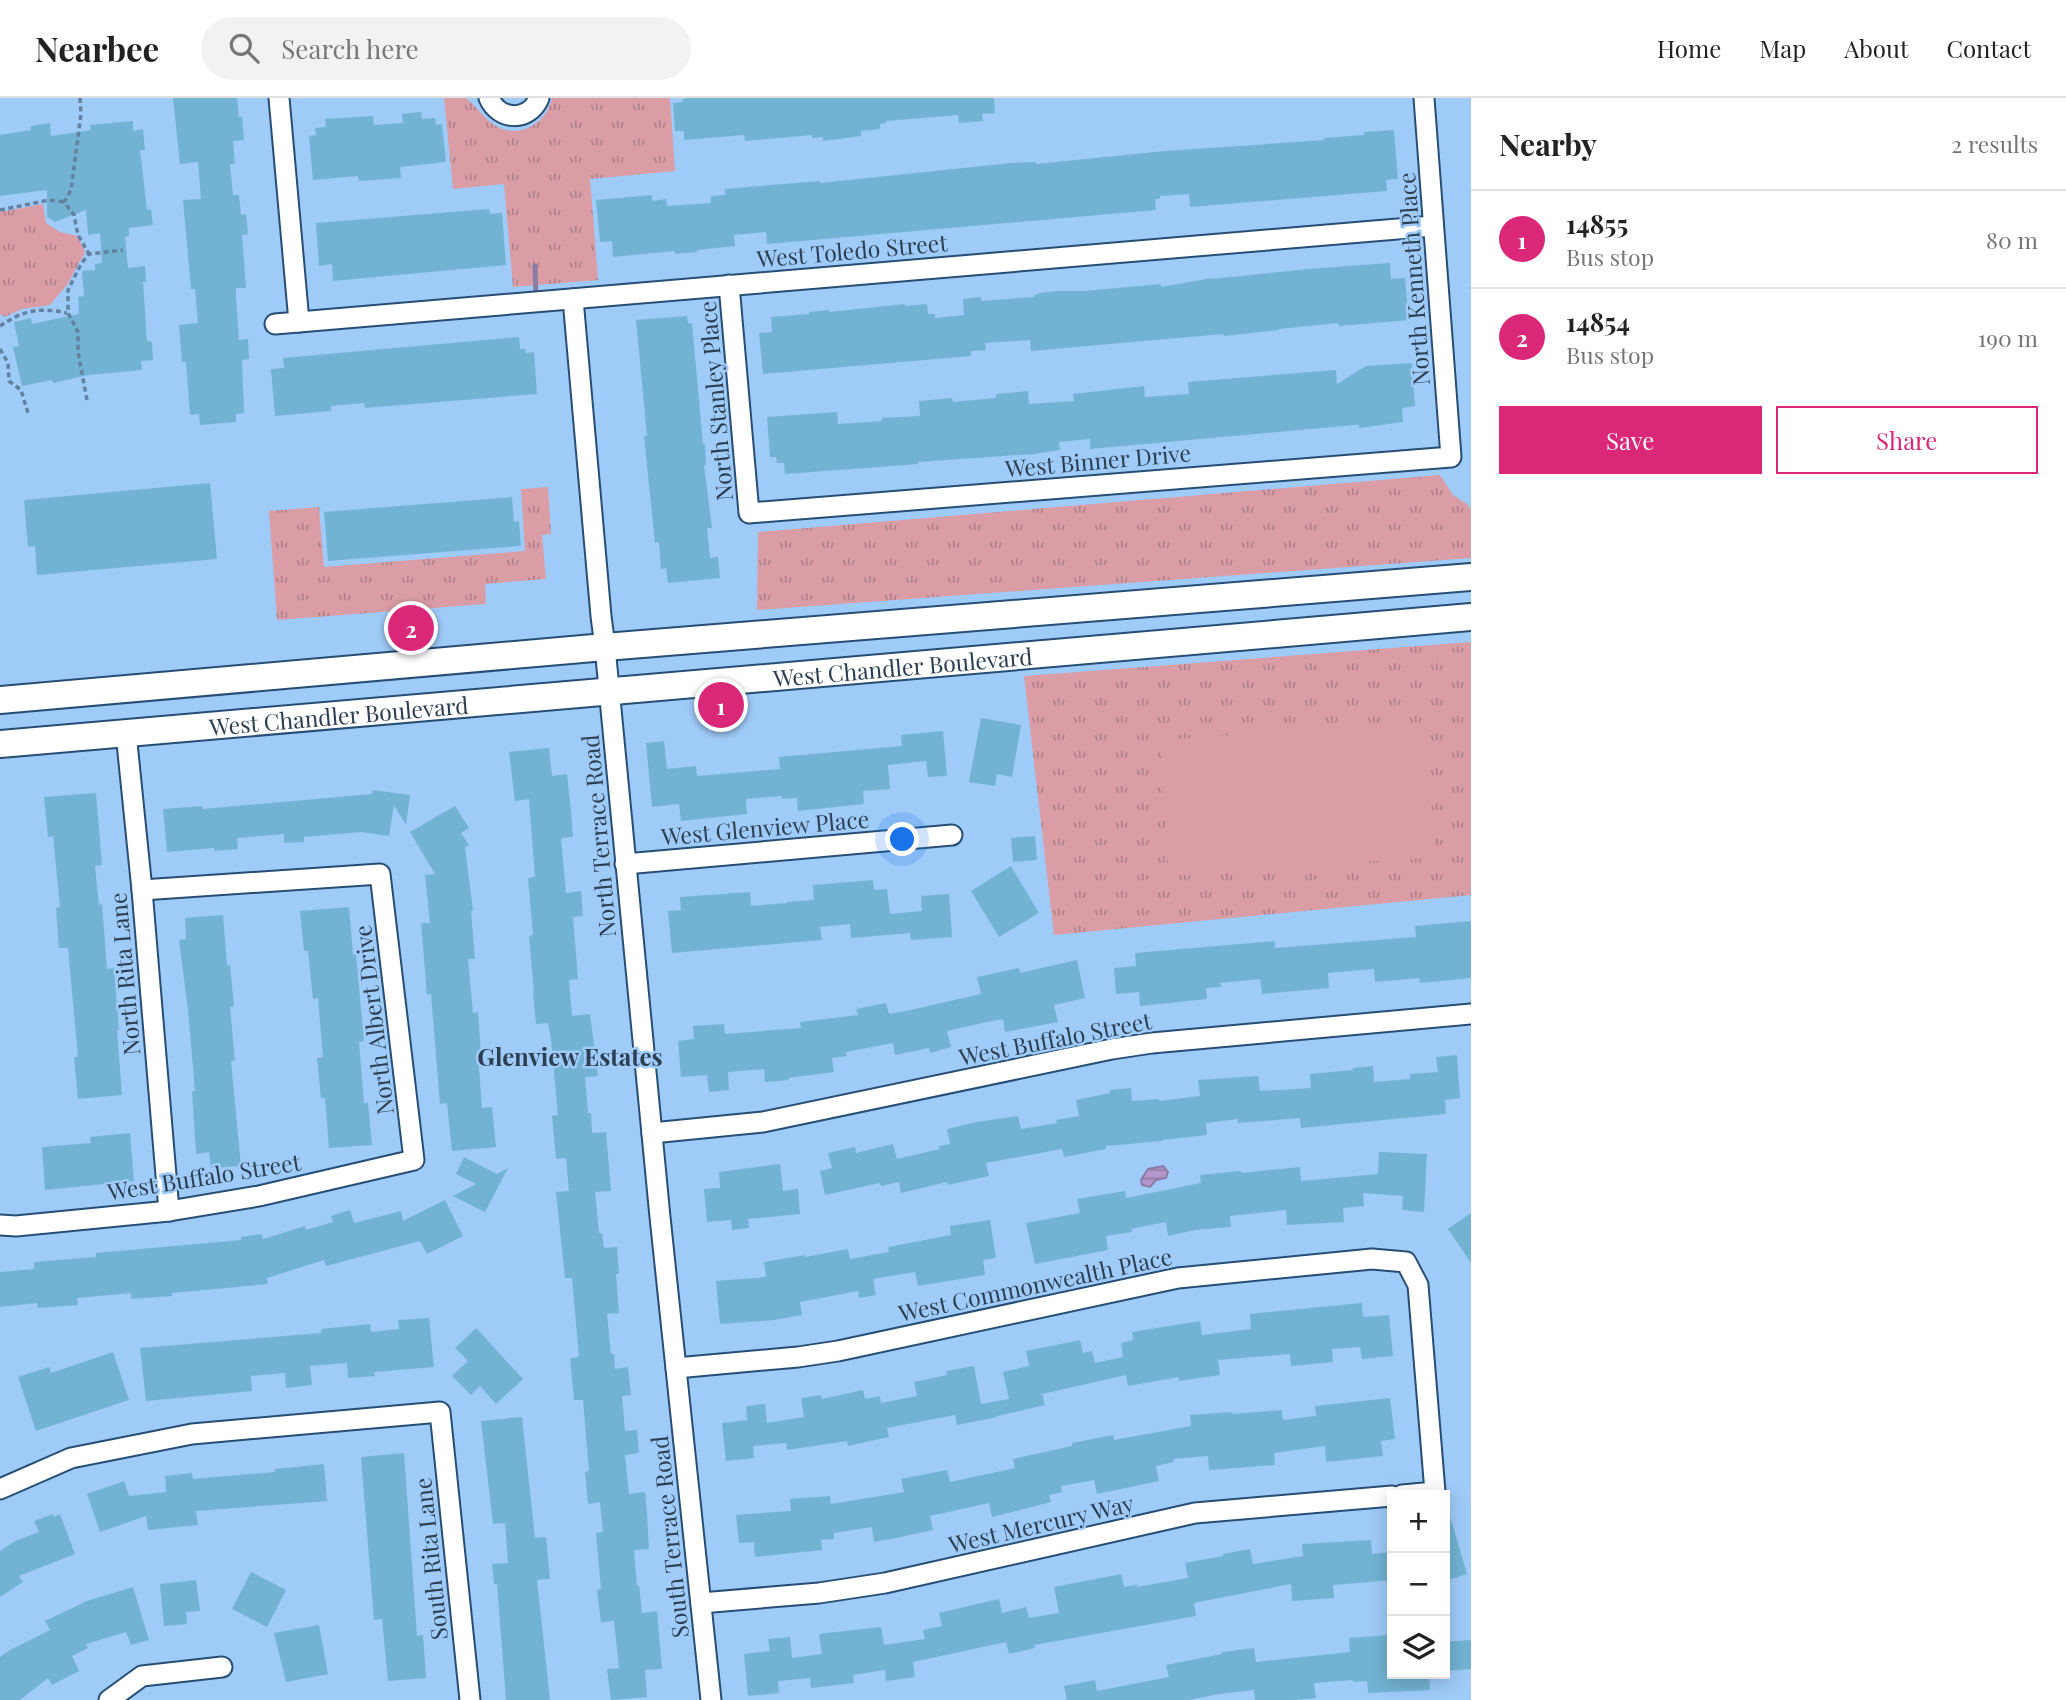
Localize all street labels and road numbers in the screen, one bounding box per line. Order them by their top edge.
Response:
street label: North Kenneth Place [1390,171,1436,387]
street label: West Toledo Street [754,226,949,274]
street label: North Stanley Place [691,300,739,502]
street label: West Binner Drive [1003,436,1192,484]
street label: West Chandler Boulevard [771,639,1034,693]
street label: West Chandler Boulevard [207,688,470,741]
street label: North Terrace Road [574,733,622,939]
street label: West Glenview Place [659,802,870,852]
street label: North Rita Lane [101,891,147,1057]
street label: North Albert Drive [346,923,400,1117]
street label: West Buffalo Street [955,1004,1155,1072]
street label: West Buffalo Street [104,1145,304,1207]
street label: West Commonwealth Place [894,1240,1175,1328]
street label: South Terrace Road [643,1434,695,1640]
street label: South Rita Lane [406,1476,454,1642]
street label: West Mercury Way [944,1487,1137,1560]

